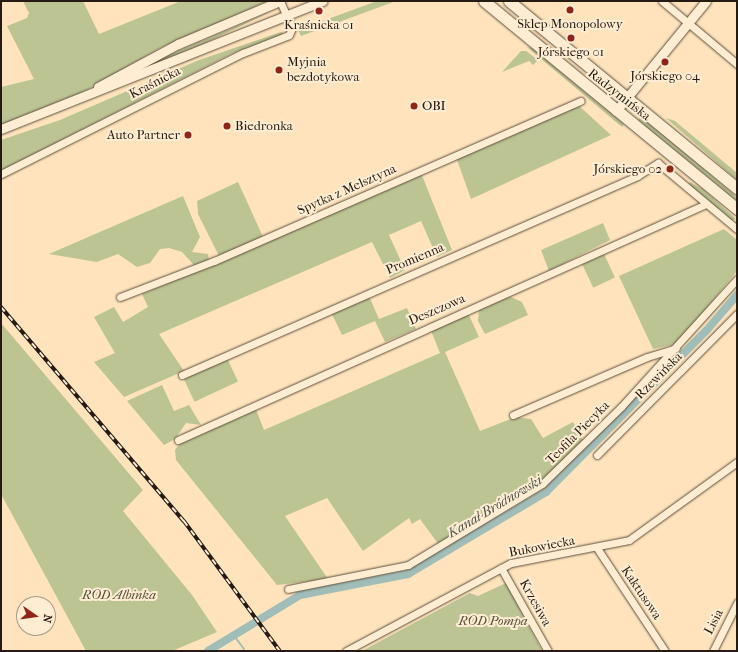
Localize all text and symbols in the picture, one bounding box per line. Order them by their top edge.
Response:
marker: Sklep Monopolowy [565,5,575,15]
marker: Kraśnicka 01 [314,6,324,16]
place label: Sklep Monopolowy [517,16,623,32]
place label: Kraśnicka 01 [284,17,354,33]
marker: Jórskiego 01 [566,33,576,43]
place label: Jórskiego 01 [538,44,604,60]
place label: Myjnia bezdotykowa [287,55,359,86]
marker: Jórskiego 04 [660,57,670,67]
street label: Kraśnicka [127,63,183,103]
marker: Myjnia bezdotykowa [274,65,284,75]
street label: Radzymińska [585,66,653,124]
place label: Jórskiego 04 [630,68,700,84]
place label: OBI [422,98,446,114]
marker: OBI [409,101,419,111]
place label: Biedronka [235,118,293,134]
marker: Biedronka [222,121,232,131]
place label: Auto Partner [107,127,180,143]
marker: Auto Partner [183,130,193,140]
street label: Spytka z Melsztyna [295,161,399,219]
place label: Jórskiego 02 [594,161,662,177]
marker: Jórskiego 02 [665,164,675,174]
street label: Promienna [383,240,447,278]
street label: Deszczowa [406,291,468,329]
street label: Rzewińska [632,349,686,403]
street label: Teofila Piecyka [543,398,613,468]
water label: Kanał Bródnowski [445,472,545,542]
street label: Bukowiecka [508,533,576,561]
street label: Kaktusowa [617,563,665,623]
street label: Krzesiwa [516,577,554,629]
park label: ROD Albinka [82,587,156,603]
north arrow [16,596,56,636]
street label: Lisia [701,607,727,637]
text: N [40,613,54,624]
park label: ROD Pompa [458,613,528,629]

